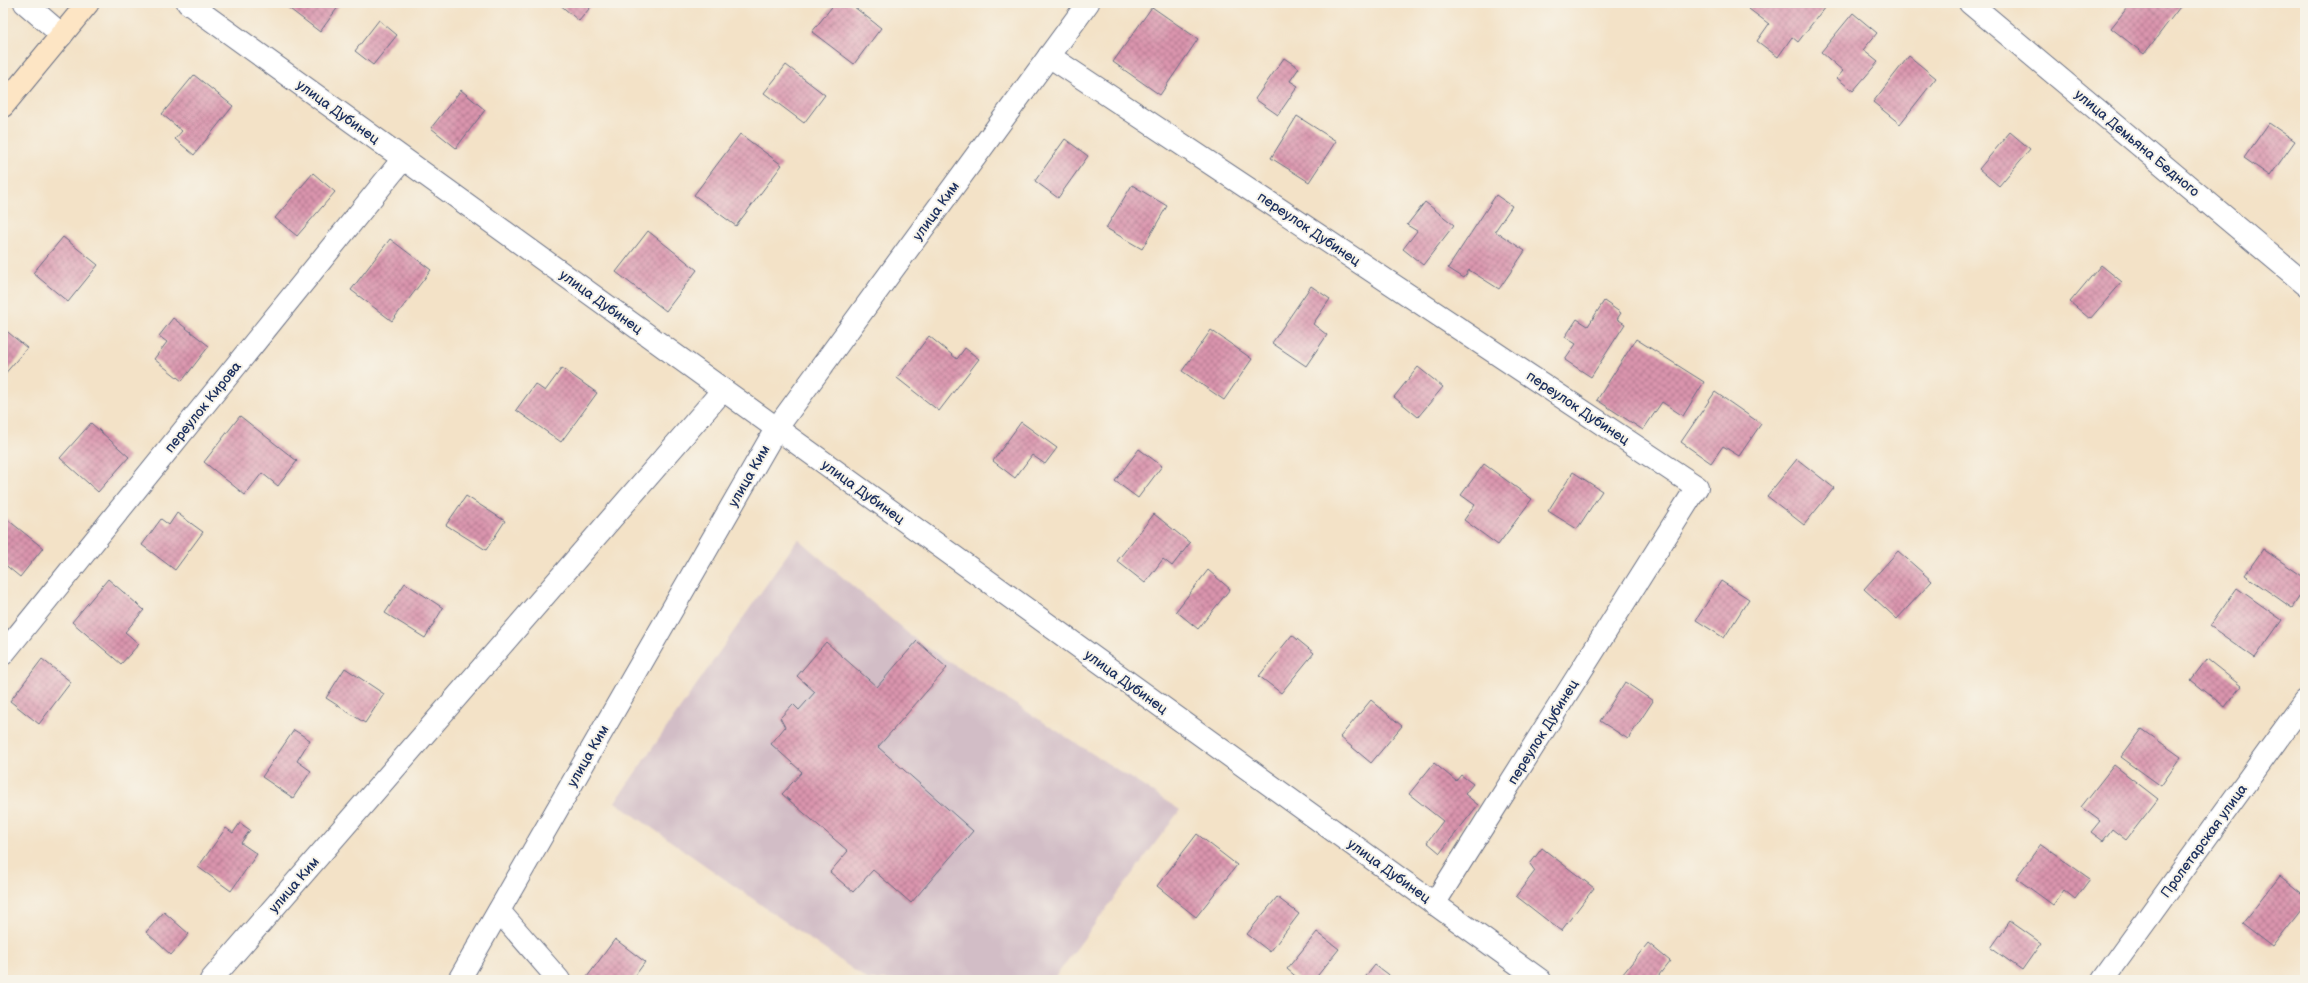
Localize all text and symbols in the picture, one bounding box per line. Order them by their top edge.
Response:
street label: улица Дубинец [293,76,383,148]
street label: улица Демьяна Бедного [2071,86,2203,200]
street label: улица Ким [909,178,963,244]
street label: переулок Дубинец [1254,188,1364,270]
street label: улица Дубинец [556,266,646,338]
street label: переулок Кирова [161,357,245,456]
street label: переулок Дубинец [1523,367,1633,449]
street label: улица Ким [724,442,774,510]
street label: улица Дубинец [818,456,908,528]
street label: улица Дубинец [1081,646,1171,718]
street label: переулок Дубинец [1504,676,1582,788]
street label: улица Ким [563,722,613,790]
street label: Пролетарская улица [2157,780,2251,901]
street label: улица Дубинец [1344,835,1434,907]
street label: улица Ким [265,854,323,916]

